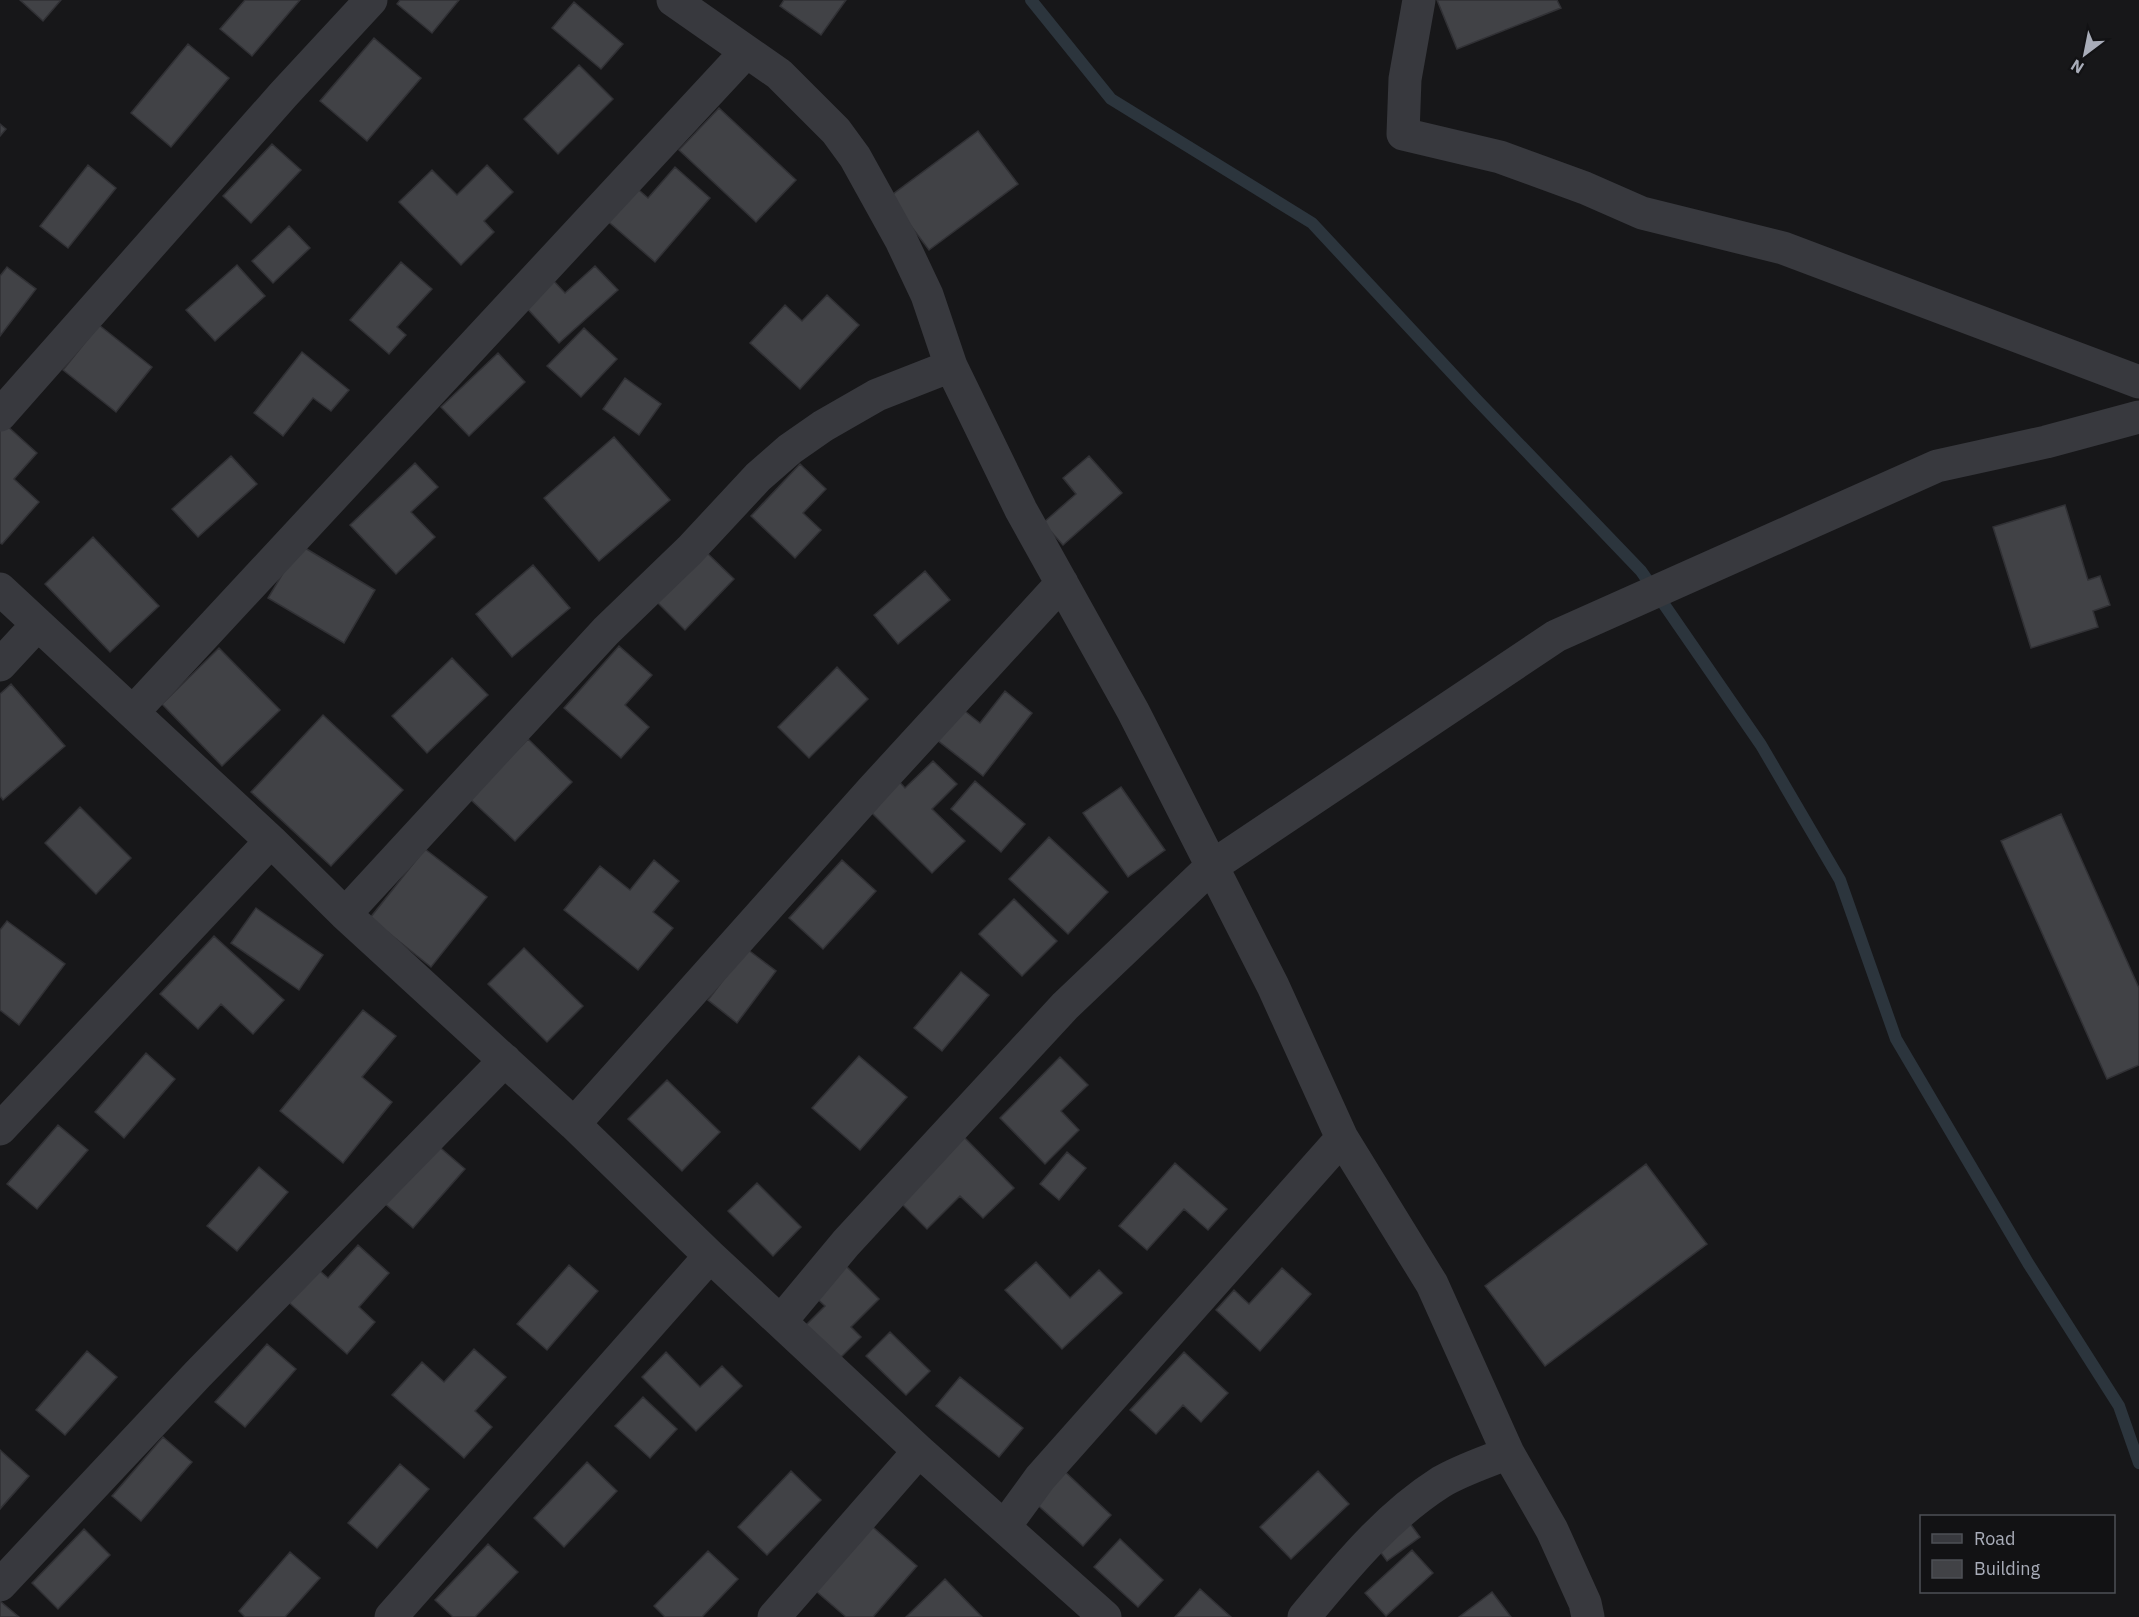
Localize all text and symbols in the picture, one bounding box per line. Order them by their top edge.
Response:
north arrow [2055,24,2115,84]
text: N [2067,55,2087,78]
legend [1920,1515,2115,1593]
text: Road [1974,1527,2015,1550]
text: Building [1974,1557,2041,1580]

